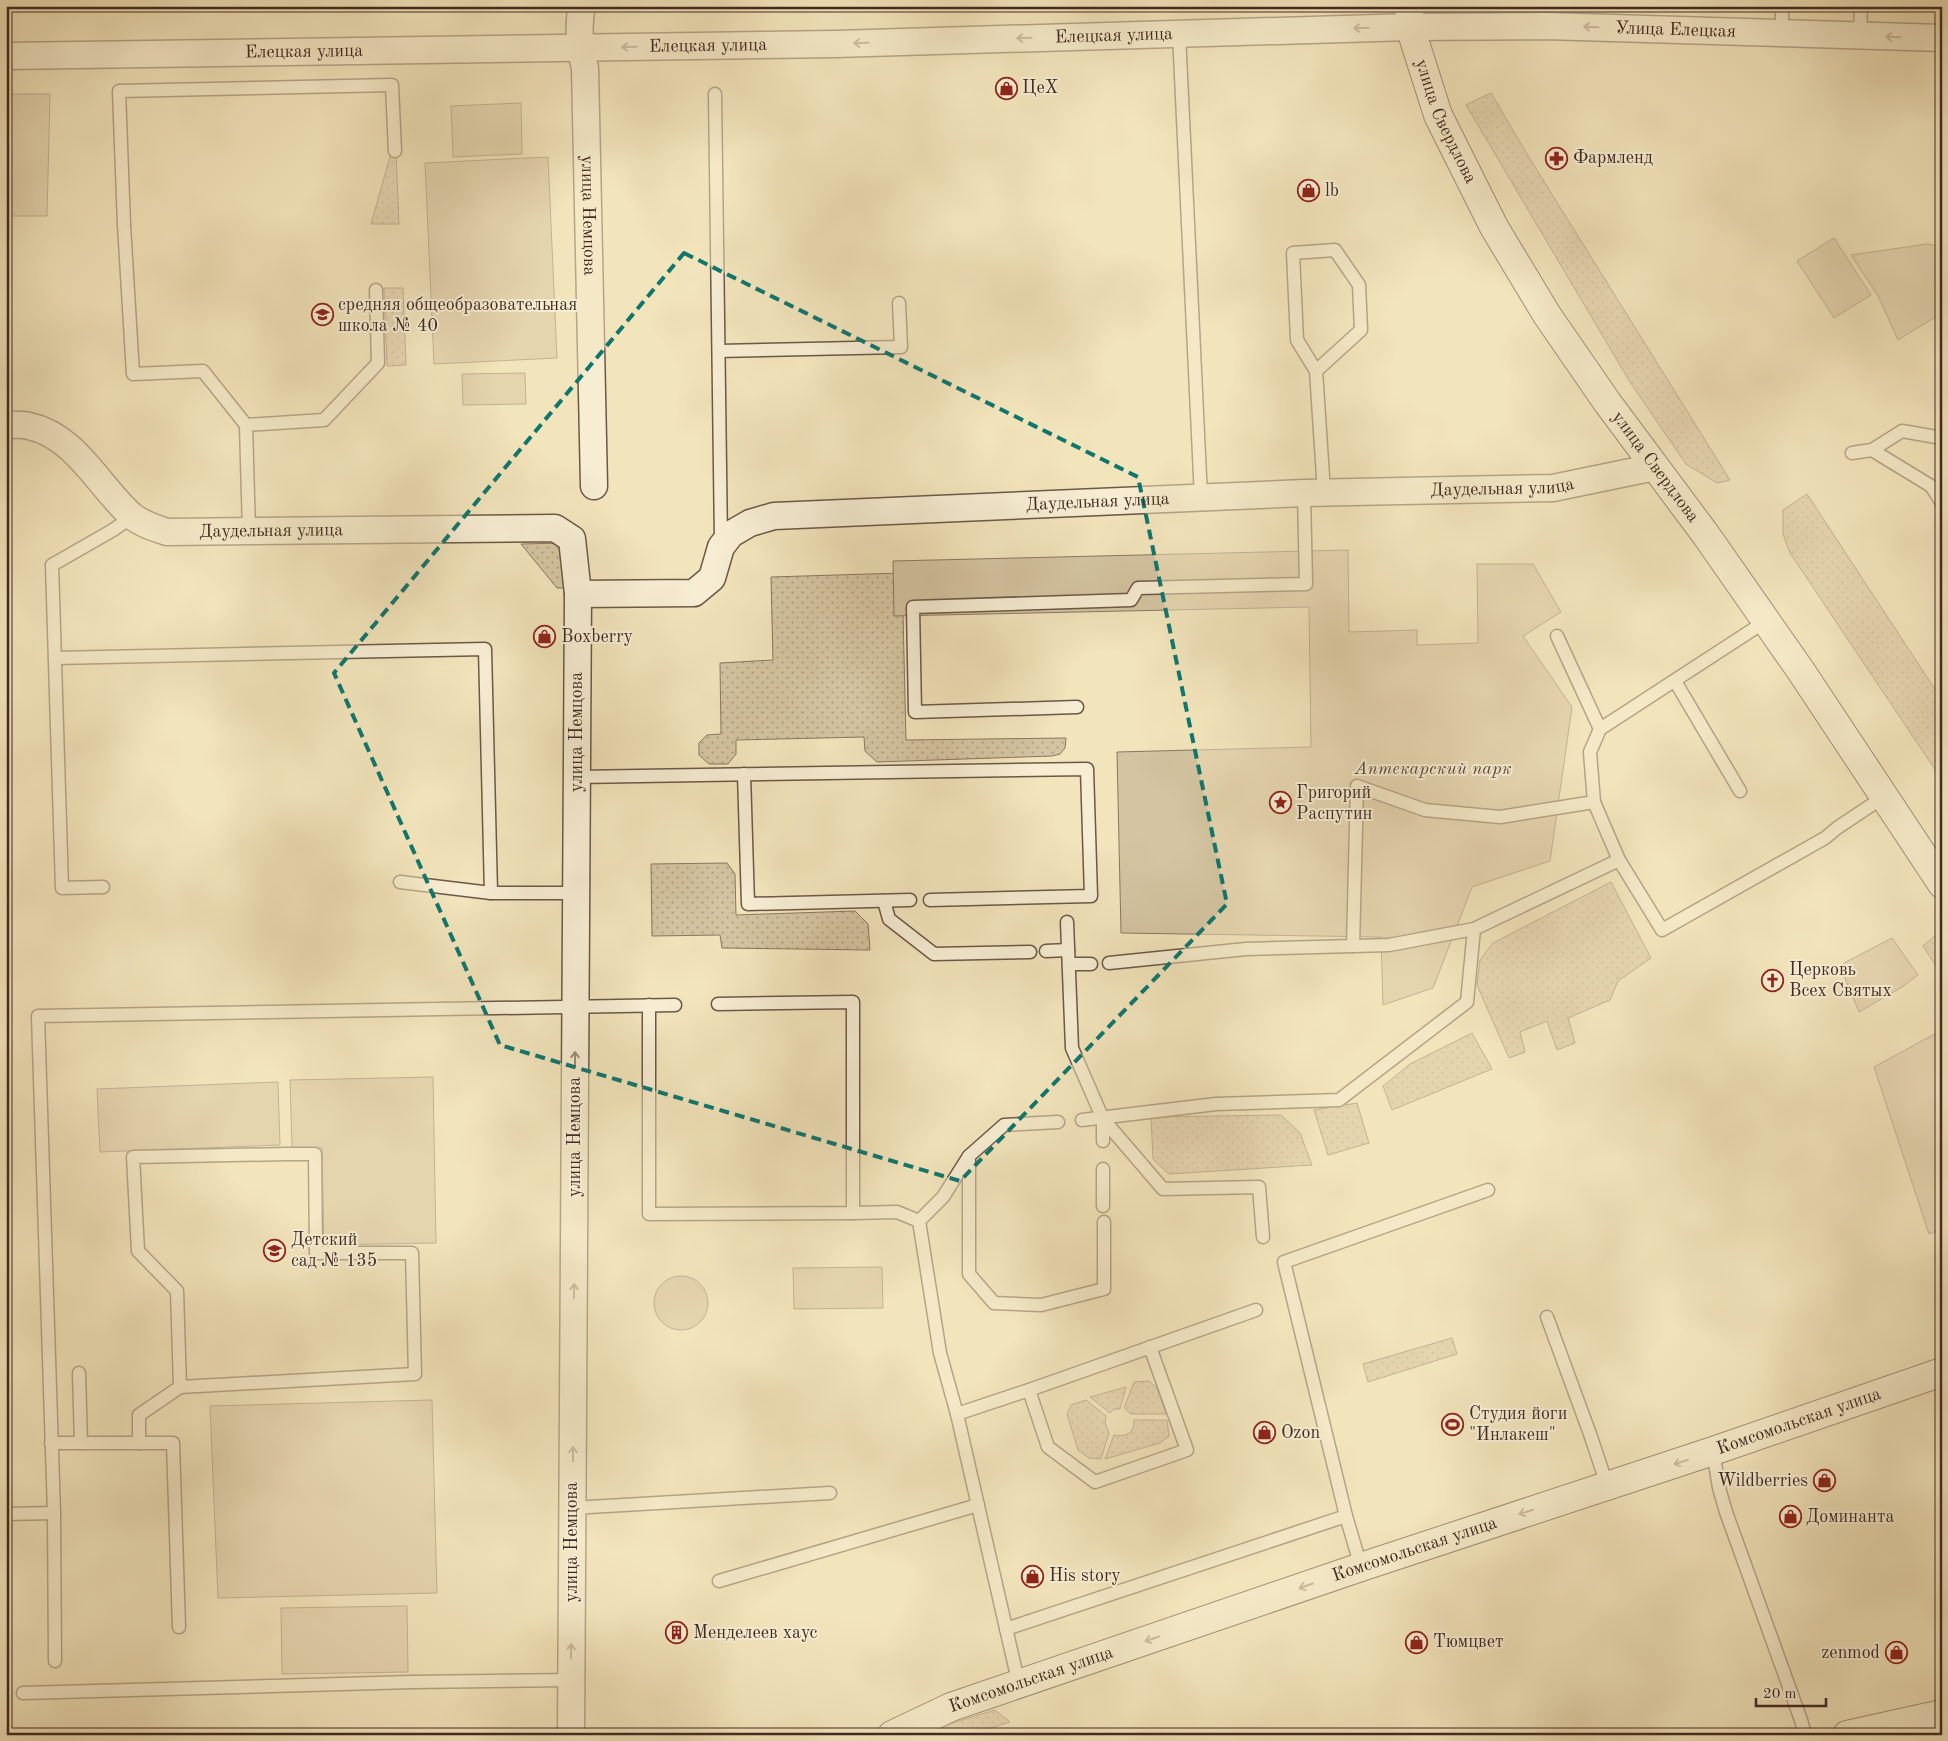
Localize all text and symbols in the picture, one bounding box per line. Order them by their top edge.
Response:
street label: Улица Елецкая [1615,19,1736,41]
one-way arrow [1583,22,1599,32]
one-way arrow [1353,24,1369,33]
street label: Елецкая улица [1054,25,1173,47]
one-way arrow [1885,32,1902,42]
one-way arrow [1016,34,1032,43]
street label: Елецкая улица [649,36,767,56]
one-way arrow [854,38,870,48]
street label: Елецкая улица [245,42,363,62]
one-way arrow [621,42,638,52]
street label: улица Свердлова [1412,57,1480,186]
shop icon: ЦеХ [994,76,1018,100]
place label: ЦеХ [1022,79,1059,97]
pharmacy icon: Фармленд [1545,146,1569,170]
place label: Фармленд [1573,149,1653,167]
street label: улица Немцова [578,155,598,276]
shop icon: lb [1297,179,1321,203]
place label: lb [1325,182,1339,200]
place label: средняя общеобразовательная школа № 40 [338,296,577,335]
school or university icon: средняя общеобразовательная школа № 40 [310,303,334,327]
street label: улица Свердлова [1608,408,1702,526]
street label: Даудельная улица [1430,475,1576,499]
street label: Даудельная улица [1025,490,1170,514]
street label: Даудельная улица [199,521,343,541]
shop icon: Boxberry [533,625,557,649]
place label: Boxberry [561,628,634,646]
street label: улица Немцова [568,672,586,792]
park label: Аптекарский парк [1353,760,1512,778]
place label: Григорий Распутин [1296,784,1373,823]
place icon: Григорий Распутин [1268,791,1292,815]
place label: Церковь Всех Святых [1789,961,1892,1000]
church icon: Церковь Всех Святых [1761,968,1785,992]
one-way arrow [571,1051,580,1067]
street label: улица Немцова [566,1077,584,1197]
place label: Детский сад № 135 [291,1231,377,1270]
school or university icon: Детский сад № 135 [263,1238,287,1262]
one-way arrow [569,1283,579,1300]
street label: Комсомольская улица [1714,1385,1883,1458]
place label: Студия йоги "Инлакеш" [1469,1405,1567,1444]
sports icon: Студия йоги "Инлакеш" [1441,1412,1465,1436]
shop icon: Ozon [1253,1421,1277,1445]
place label: Ozon [1281,1424,1320,1442]
one-way arrow [568,1446,578,1462]
one-way arrow [1673,1457,1689,1467]
shop icon: Wildberries [1812,1469,1836,1493]
place label: Wildberries [1717,1472,1808,1490]
street label: улица Немцова [563,1482,581,1602]
shop icon: Доминанта [1778,1505,1802,1529]
one-way arrow [1519,1508,1534,1517]
place label: Доминанта [1806,1508,1894,1526]
street label: Комсомольская улица [1330,1514,1499,1585]
shop icon: His story [1021,1564,1045,1588]
place label: His story [1049,1567,1121,1585]
one-way arrow [1299,1582,1314,1591]
building icon: Менделеев хаус [665,1621,689,1645]
place label: Менделеев хаус [693,1624,818,1642]
shop icon: Тюмцвет [1405,1630,1429,1654]
place label: Тюмцвет [1433,1633,1503,1651]
one-way arrow [1144,1635,1160,1645]
shop icon: zenmod [1884,1641,1908,1665]
one-way arrow [566,1643,576,1660]
street label: Комсомольская улица [947,1643,1116,1716]
place label: zenmod [1821,1644,1880,1662]
scale bar [1756,1676,1826,1708]
text: 20 m [1763,1687,1797,1702]

